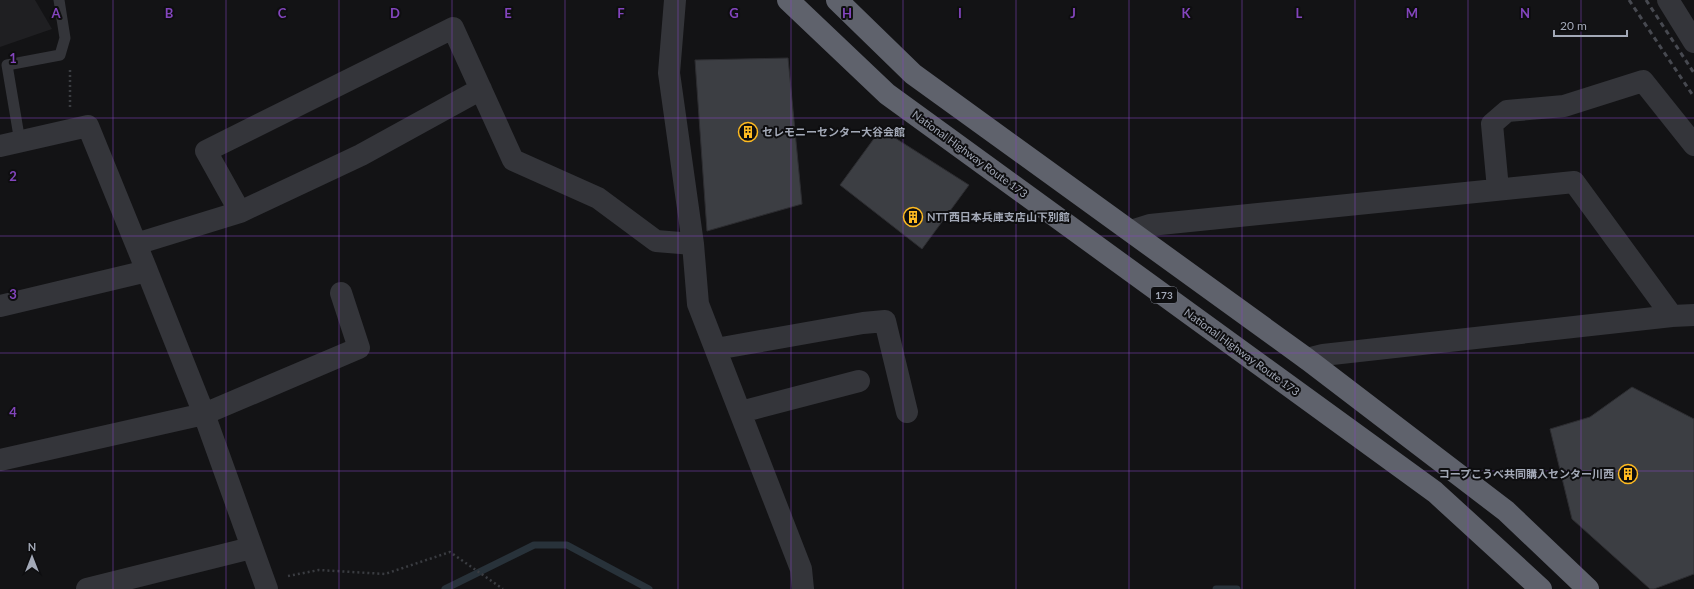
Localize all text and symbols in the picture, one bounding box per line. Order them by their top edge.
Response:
text: A [50,5,61,21]
text: B [165,5,174,21]
text: C [278,5,287,21]
text: D [390,5,400,21]
text: E [504,5,512,21]
text: F [617,5,625,21]
text: G [729,5,739,21]
text: H [842,5,852,21]
text: I [958,5,962,21]
text: J [1070,5,1076,21]
text: K [1182,5,1192,21]
text: L [1296,5,1303,21]
text: M [1406,5,1418,21]
text: N [1520,5,1530,21]
scale bar [1554,12,1627,38]
text: 20 m [1560,18,1587,33]
text: 1 [9,50,17,66]
street label: National Highway Route 173 [910,107,1030,200]
building icon: セレモニーセンター大谷会館 [737,121,759,143]
place label: セレモニーセンター大谷会館 [762,125,905,138]
text: 2 [9,168,17,184]
building icon: NTT西日本兵庫支店山下別館 [902,206,924,228]
place label: NTT西日本兵庫支店山下別館 [927,210,1070,223]
text: 3 [9,286,17,302]
road number: 173 [1151,287,1177,303]
street label: National Highway Route 173 [1182,305,1302,398]
text: 4 [9,404,17,420]
building icon: コープこうべ共同購入センター川西 [1617,463,1639,485]
place label: コープこうべ共同購入センター川西 [1439,467,1614,480]
north arrow [12,537,52,577]
text: N [28,540,36,553]

